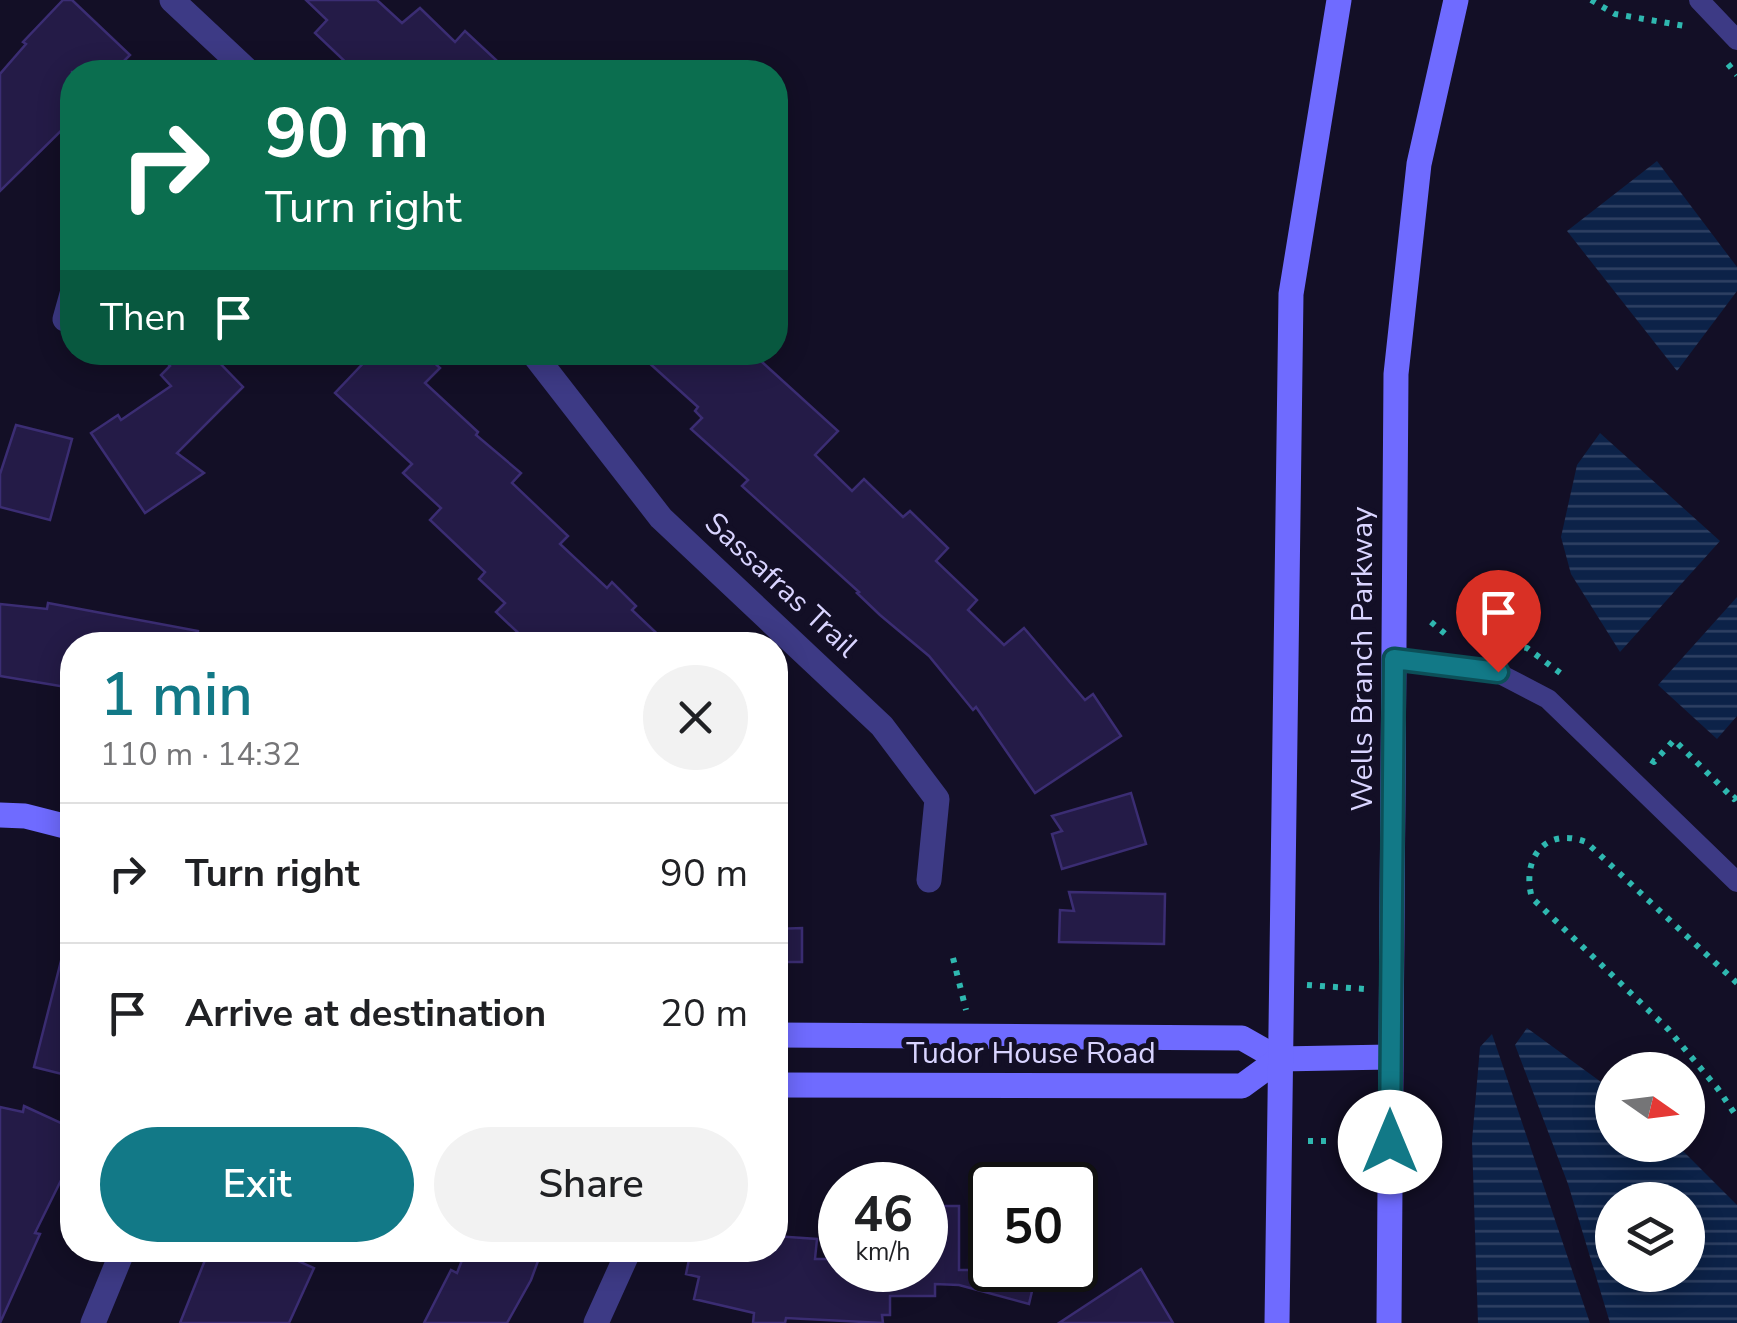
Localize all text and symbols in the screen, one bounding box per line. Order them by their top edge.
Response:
text: 90 m [265,86,429,182]
icon: right [100,100,230,230]
text: Turn right [265,177,462,238]
icon: arrive [206,290,261,345]
text: Then [100,292,186,343]
street label: Sassafras Trail [695,503,867,667]
street label: Wells Branch Parkway [1342,506,1383,811]
pin [1456,570,1541,673]
icon: arrive [1471,585,1526,640]
text: 1 min [100,654,253,736]
button: close [643,665,748,770]
text: 110 m · 14:32 [100,733,301,776]
icon: right [100,846,155,901]
text: Turn right [185,848,360,899]
text: 90 m [660,848,748,899]
icon: arrive [100,986,155,1041]
text: Arrive at destination [185,988,546,1039]
text: 20 m [660,988,748,1039]
street label: Tudor House Road [906,1033,1156,1074]
north arrow [1595,1052,1705,1162]
map controls [1595,1052,1705,1292]
position arrow [1338,1090,1442,1194]
button: Exit [100,1127,414,1242]
button: Share [434,1127,748,1242]
speed limit sign: 50 [968,1162,1098,1292]
text: 46 [853,1180,913,1249]
button: layers [1595,1182,1705,1292]
text: km/h [855,1235,911,1269]

